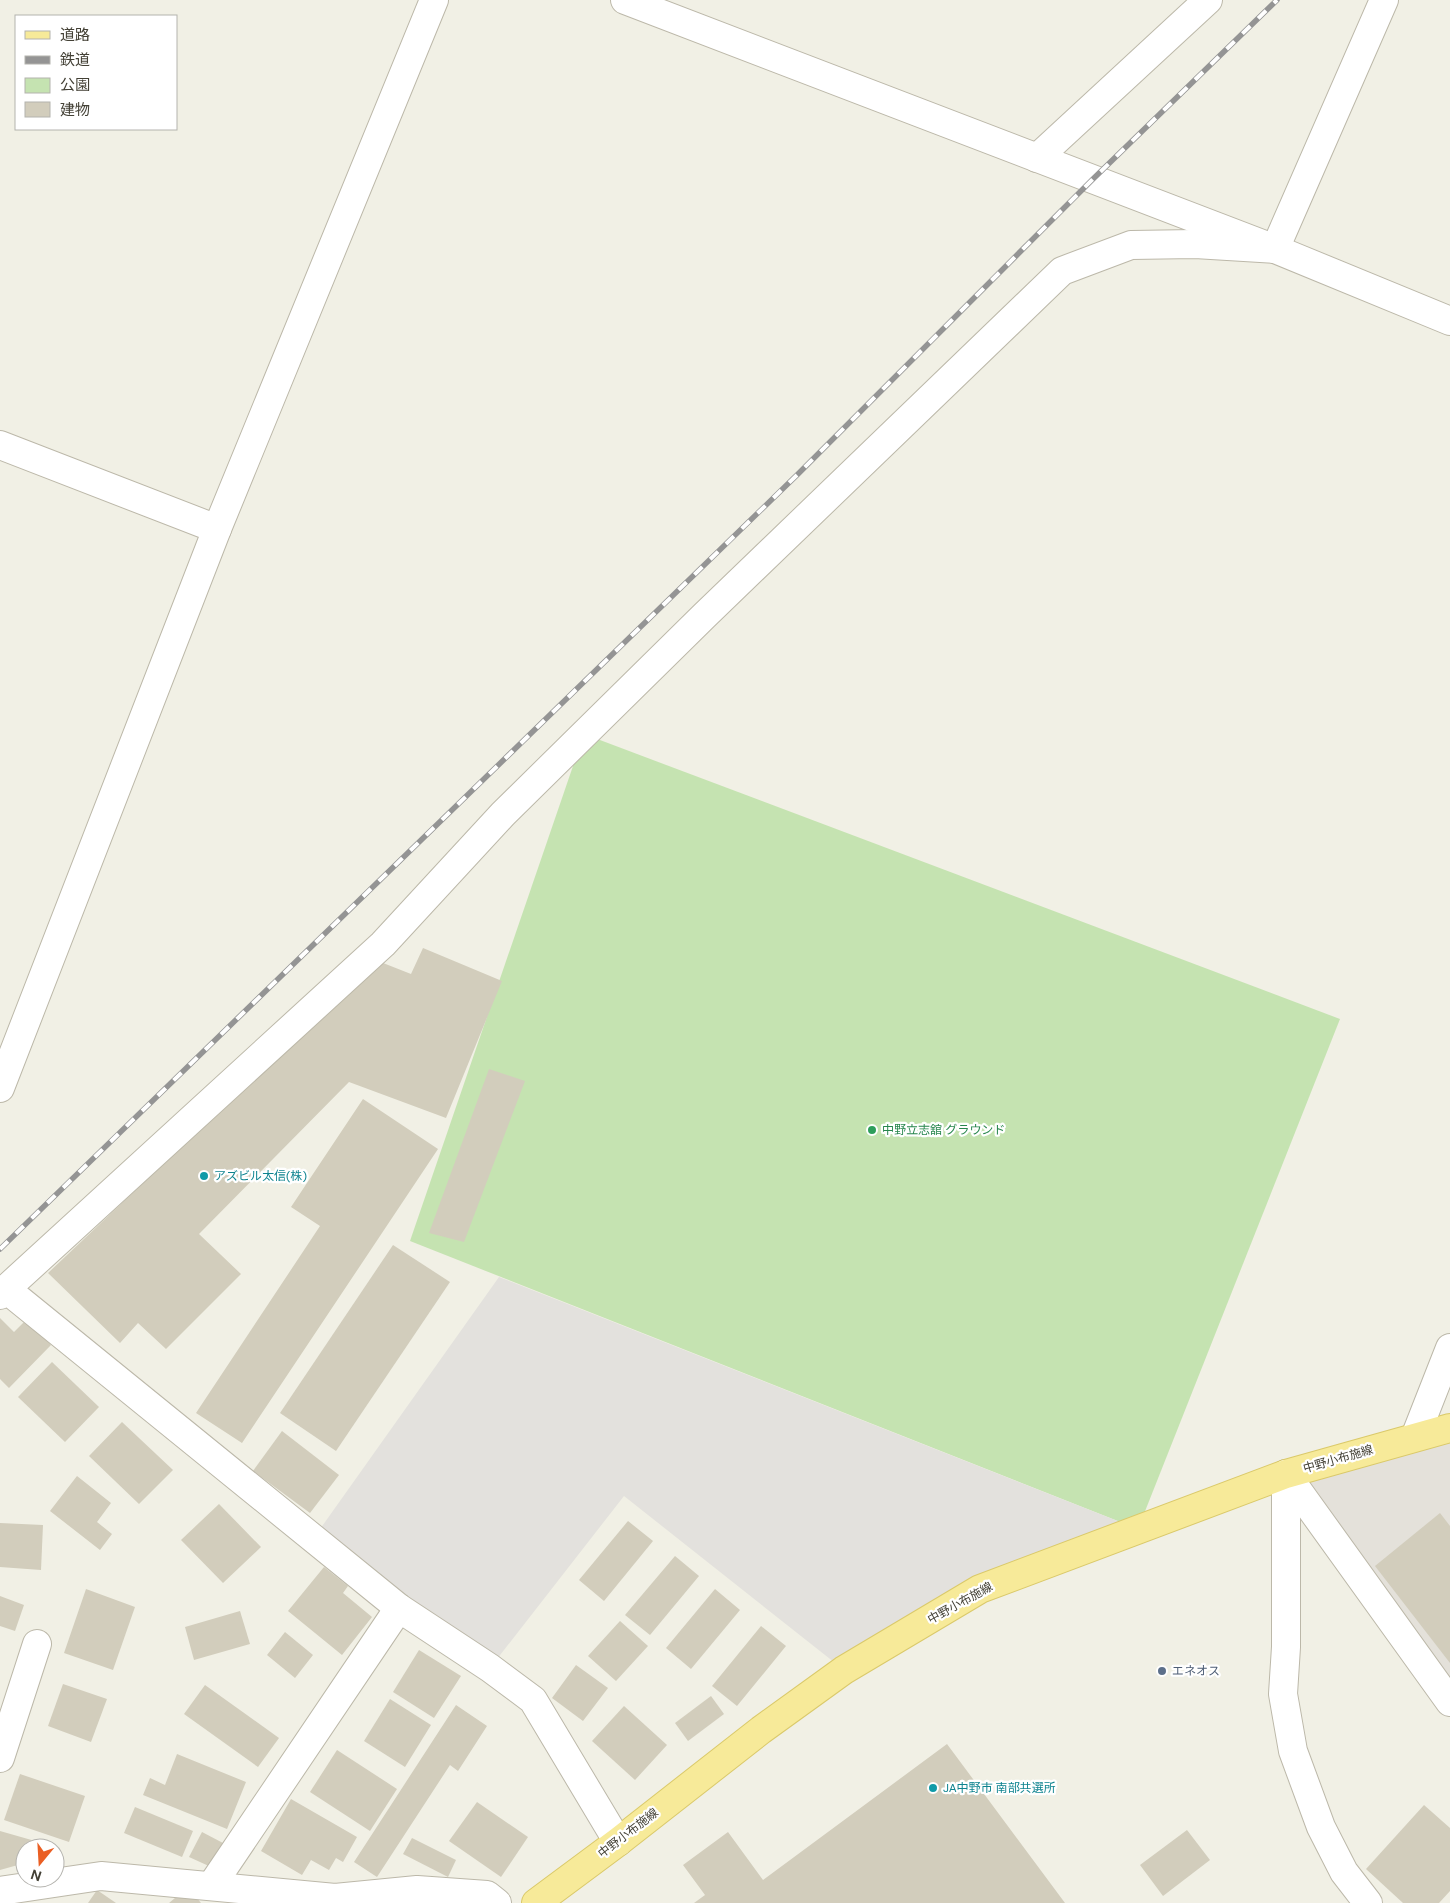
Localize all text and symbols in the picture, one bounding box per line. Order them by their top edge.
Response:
legend [15,15,178,130]
text: 道路 [60,25,90,45]
text: 鉄道 [60,50,90,70]
text: 公園 [60,75,90,95]
text: 建物 [60,100,90,120]
place label: 中野立志舘 グラウンド [882,1122,1005,1138]
marker: 中野立志舘 グラウンド [866,1124,878,1136]
place label: アズビル太信(株) [214,1168,307,1184]
marker: アズビル太信(株) [198,1170,210,1182]
street label: 中野小布施線 [1301,1441,1375,1477]
street label: 中野小布施線 [925,1579,995,1627]
place label: エネオス [1172,1663,1220,1679]
marker: エネオス [1156,1665,1168,1677]
place label: JA中野市 南部共選所 [943,1780,1056,1796]
marker: JA中野市 南部共選所 [927,1782,939,1794]
street label: 中野小布施線 [595,1805,661,1861]
north arrow [15,1838,65,1888]
text: N [28,1865,44,1886]

